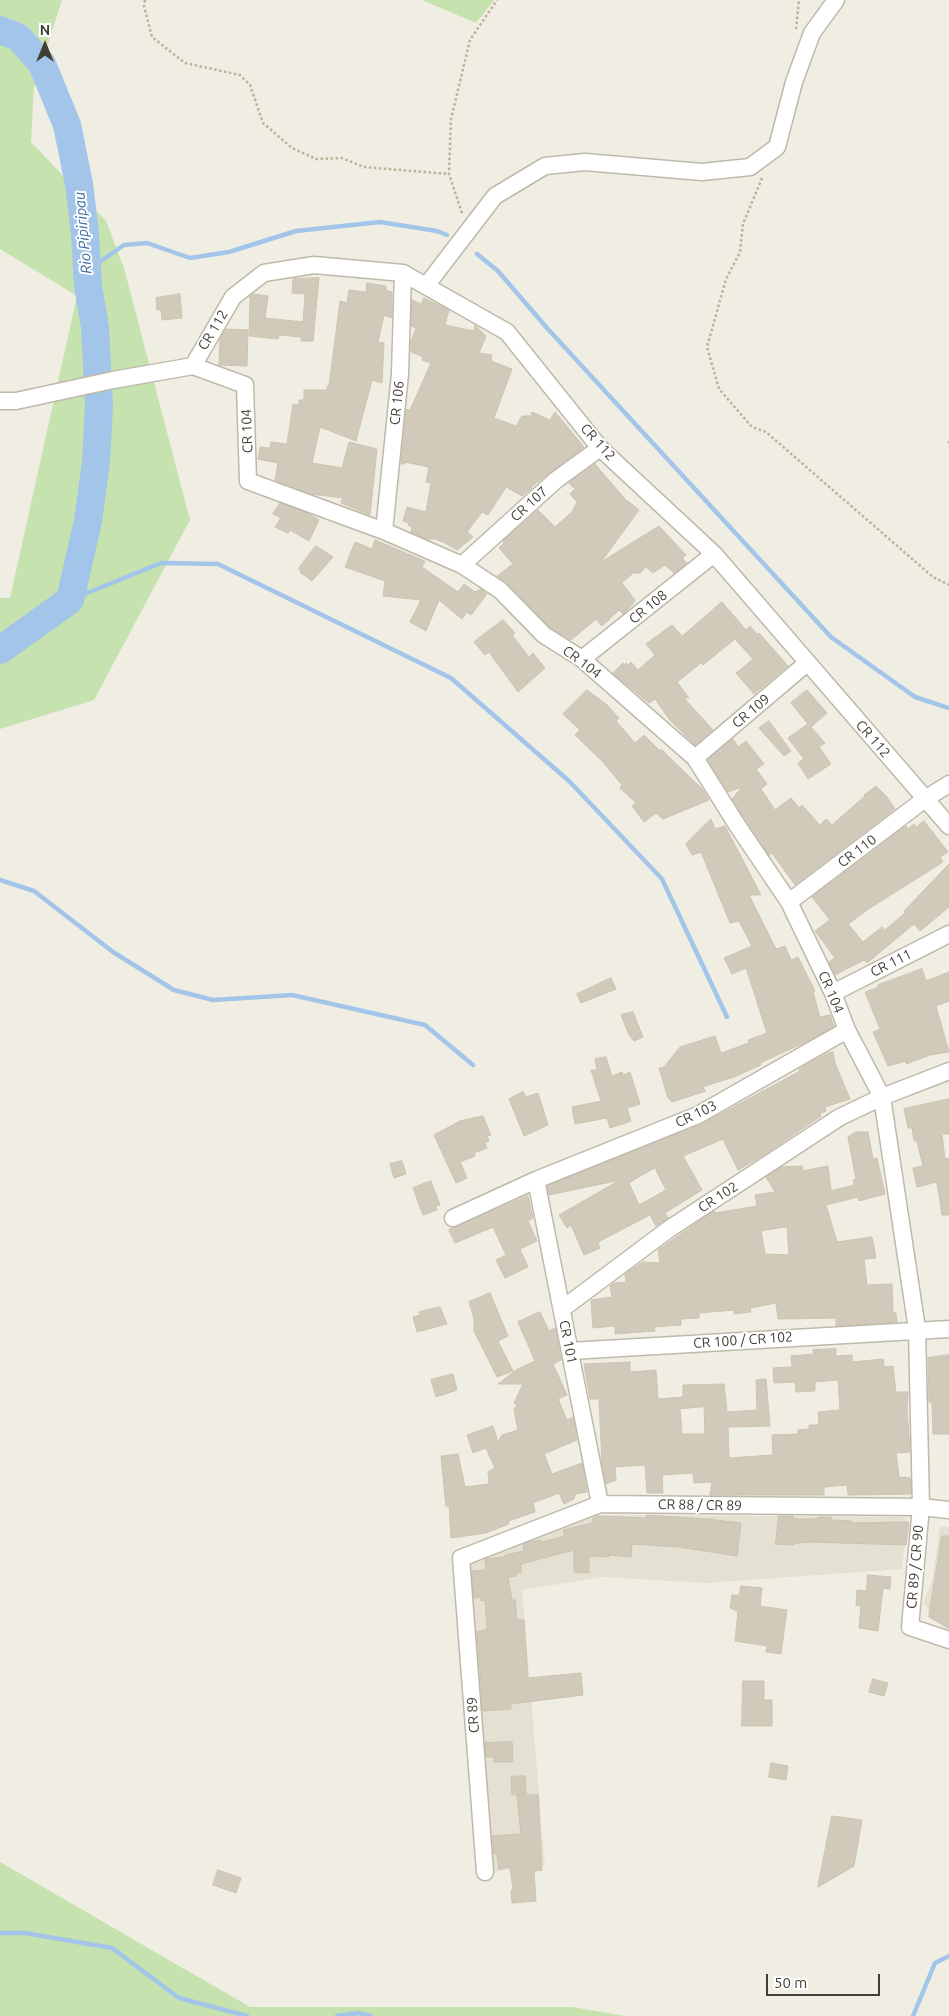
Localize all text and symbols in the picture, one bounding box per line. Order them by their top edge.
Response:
north arrow [20,20,70,70]
text: N [40,22,50,38]
water label: Rio Pipiripau [70,191,96,275]
street label: CR 112 [194,307,232,353]
street label: CR 106 [386,380,408,426]
street label: CR 104 [238,409,256,453]
street label: CR 112 [577,420,619,464]
street label: CR 107 [507,483,551,525]
street label: CR 108 [626,587,670,627]
street label: CR 104 [559,642,605,682]
street label: CR 109 [729,690,773,732]
street label: CR 112 [852,717,894,761]
street label: CR 110 [834,831,880,871]
street label: CR 111 [867,945,915,981]
street label: CR 104 [815,968,847,1016]
street label: CR 103 [672,1097,720,1131]
street label: CR 102 [695,1178,741,1216]
street label: CR 101 [556,1319,580,1365]
street label: CR 100 / CR 102 [693,1328,793,1352]
street label: CR 88 / CR 89 [658,1496,742,1514]
street label: CR 89 / CR 90 [903,1524,927,1610]
street label: CR 89 [463,1696,483,1734]
scale bar [769,1964,883,1996]
text: 50 m [774,1974,807,1991]

